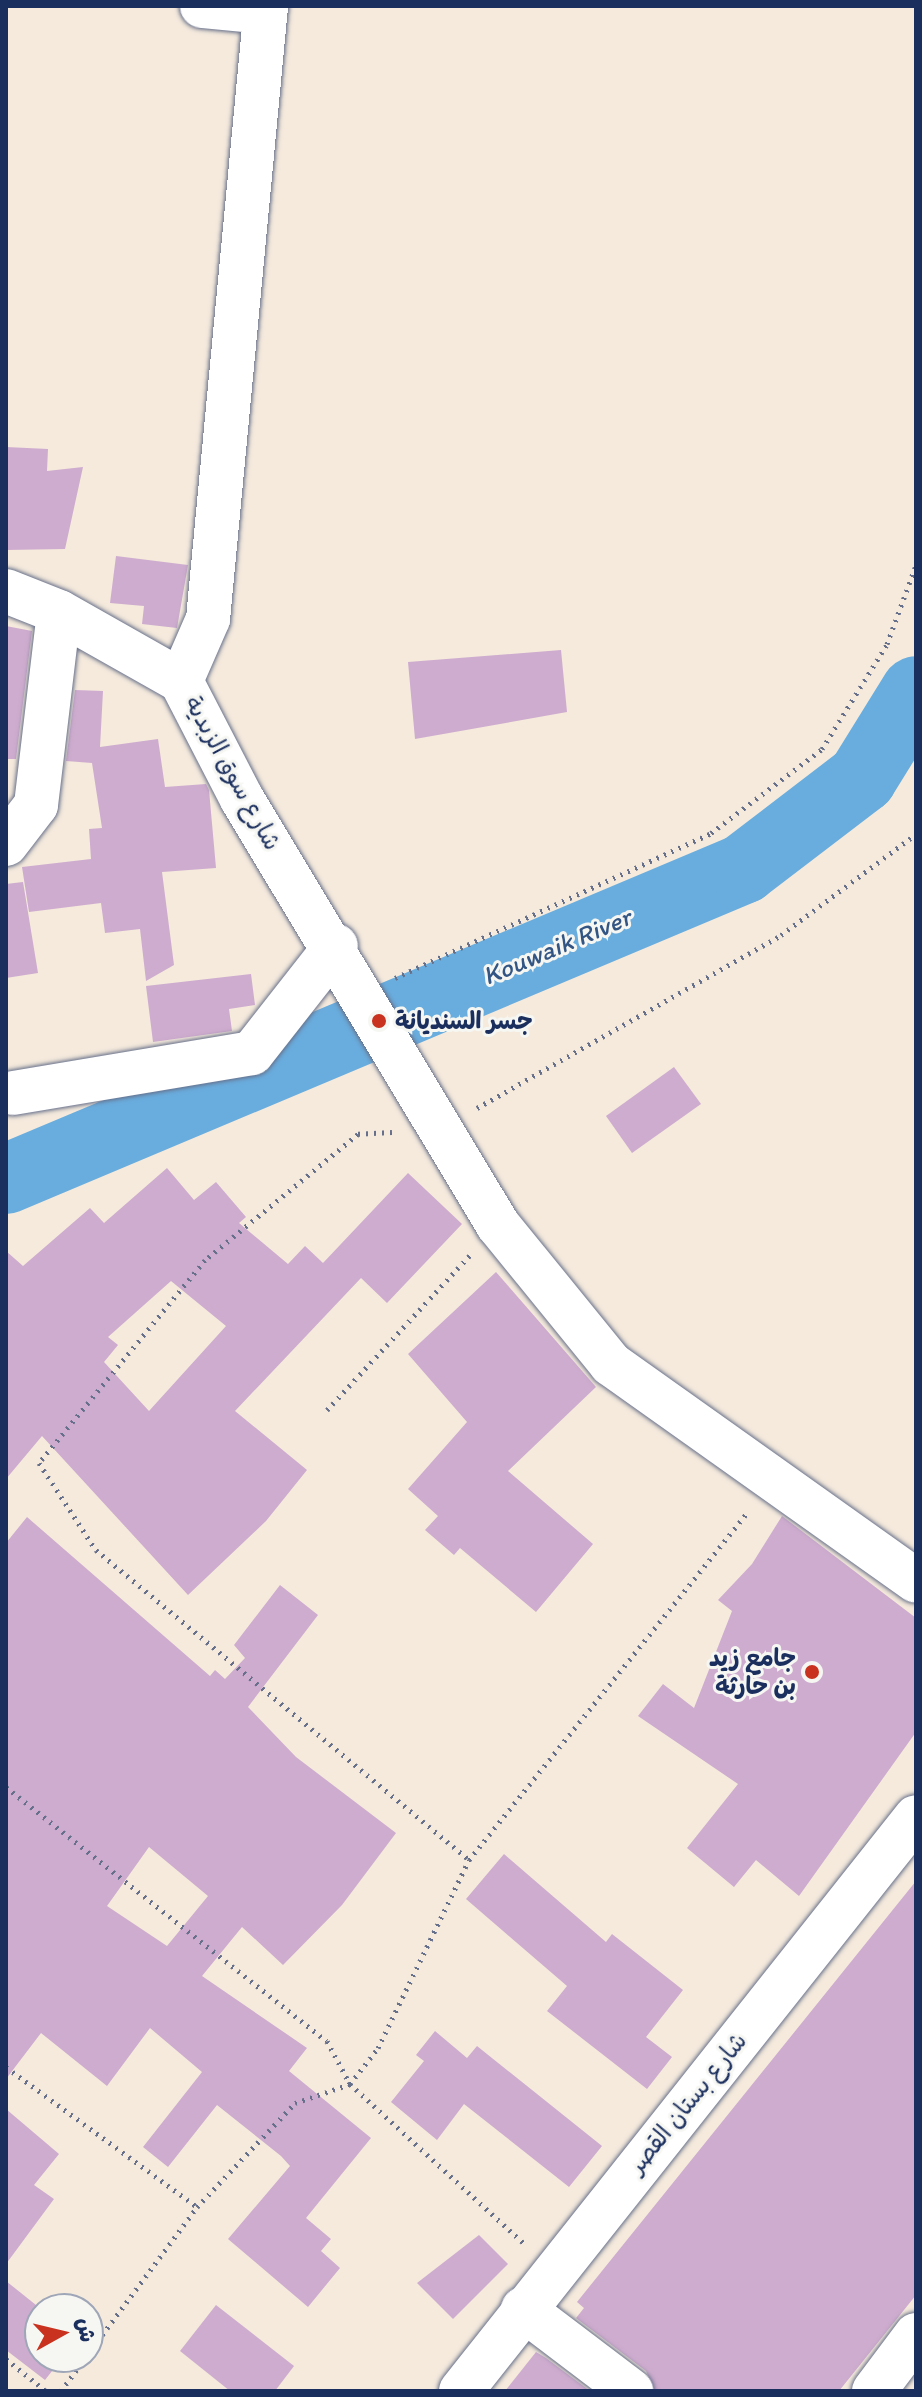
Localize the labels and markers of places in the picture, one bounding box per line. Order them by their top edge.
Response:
place label: جسر السنديانة [395,1007,533,1035]
marker: جسر السنديانة [370,1012,388,1030]
place label: جامع زيد بن حارثة [709,1644,796,1700]
marker: جامع زيد بن حارثة [803,1663,821,1681]

